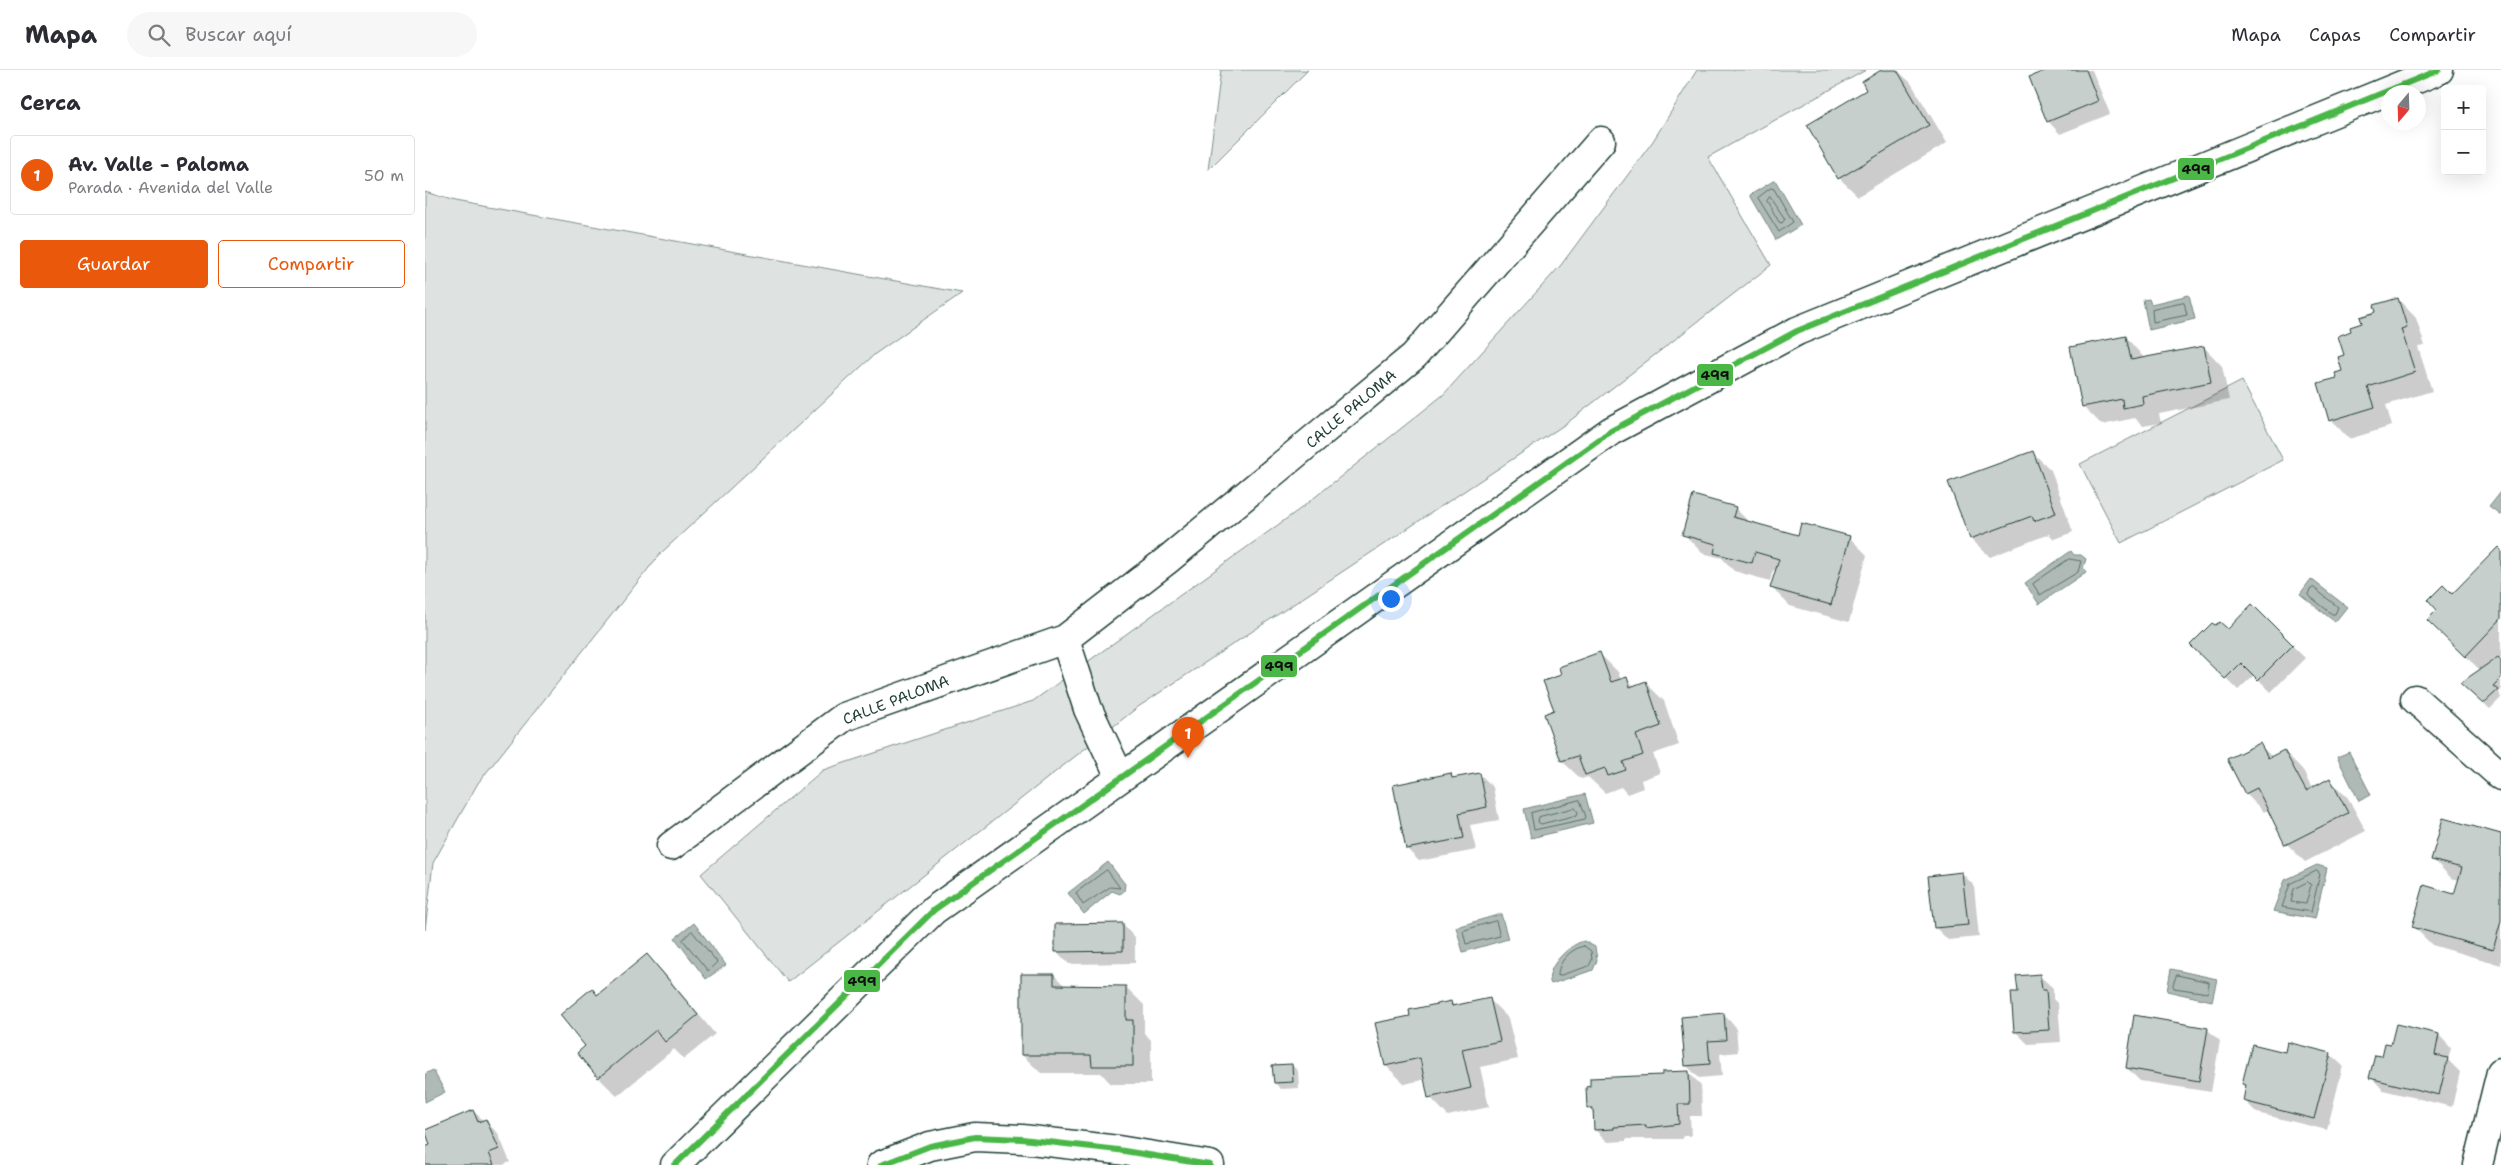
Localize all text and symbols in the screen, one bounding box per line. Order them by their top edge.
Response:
search box [127,12,477,57]
text: Mapa [25,19,97,51]
icon: search [145,21,173,49]
text: Buscar aquí [185,22,292,47]
text: Mapa [2231,23,2281,47]
text: Capas [2309,23,2361,47]
text: Compartir [2389,23,2476,47]
north arrow [2381,85,2426,130]
map controls [2441,85,2486,175]
button: + [2441,85,2486,130]
text: Cerca [20,89,81,117]
button: − [2441,130,2486,175]
text: Av. Valle - Paloma [68,152,249,177]
line badge: 499 [2177,157,2215,181]
text: 499 [2182,160,2210,178]
text: 1 [33,165,41,186]
text: 50 m [364,165,404,186]
text: Parada · Avenida del Valle [68,177,273,198]
button: Guardar [20,240,208,288]
button: Compartir [218,240,405,288]
line badge: 499 [1696,363,1734,387]
street label: CALLE PALOMA [1302,365,1401,453]
text: 499 [1701,366,1729,384]
your location [1378,586,1404,612]
line badge: 499 [1260,654,1298,678]
text: 499 [1265,657,1293,675]
street label: CALLE PALOMA [840,670,952,729]
pin: 1 [1172,717,1204,758]
line badge: 499 [843,969,881,993]
text: 499 [848,972,876,990]

